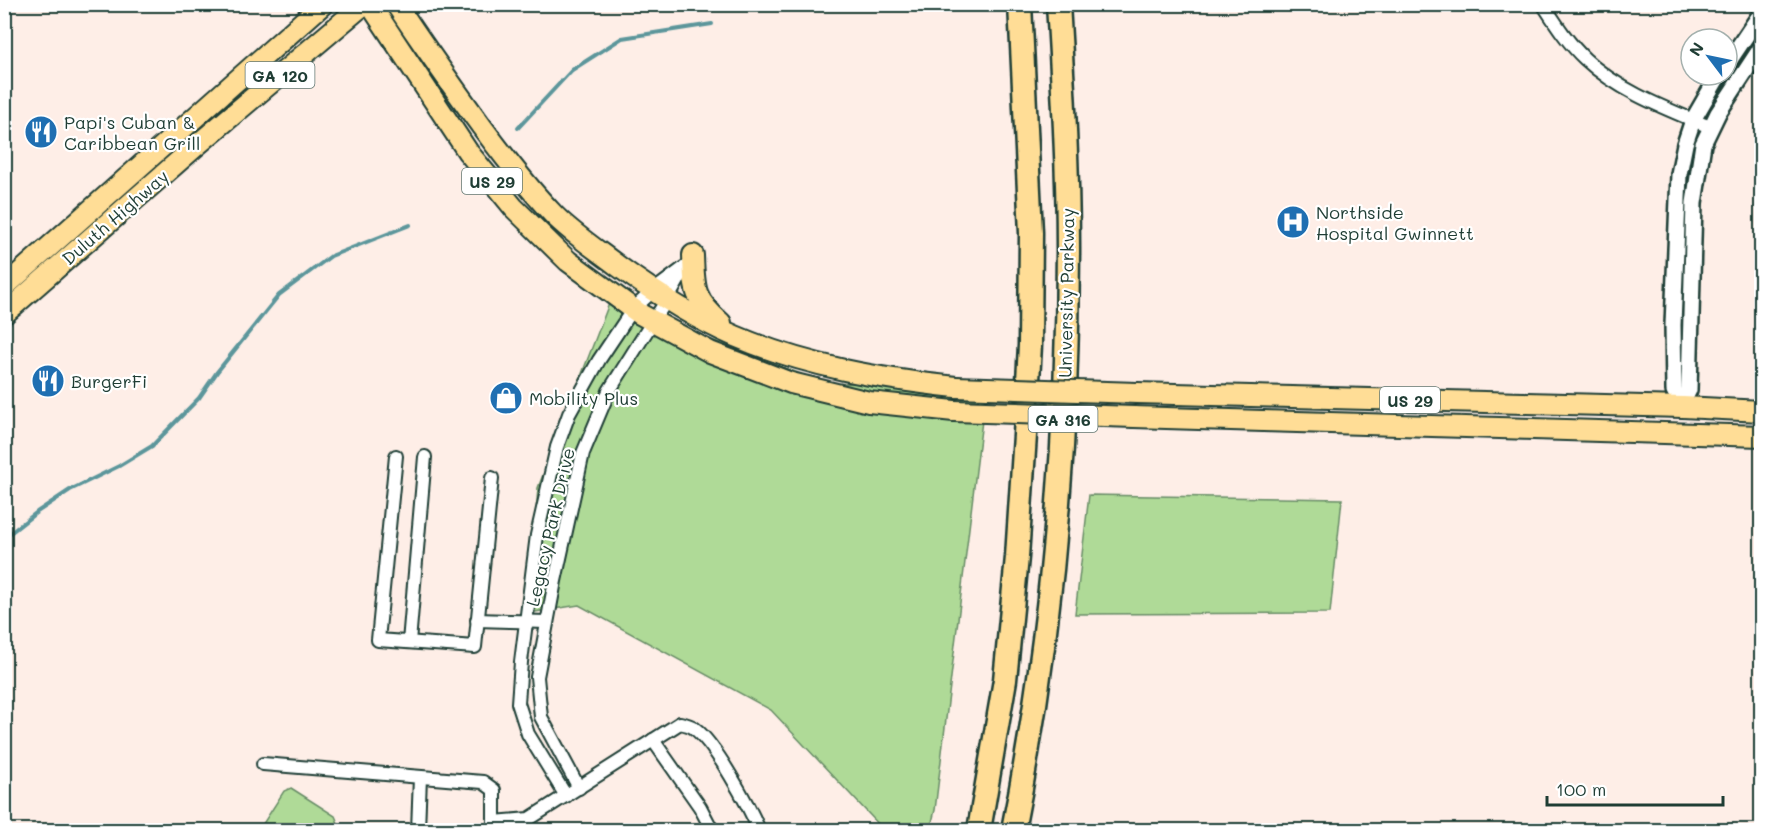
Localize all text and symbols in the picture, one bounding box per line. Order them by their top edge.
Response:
north arrow [1679,27,1739,87]
text: N [1684,38,1708,60]
road number: GA 120 [246,62,314,88]
place label: Papi's Cuban & Caribbean Grill [64,110,201,155]
restaurant icon: Papi's Cuban & Caribbean Grill [23,114,59,150]
street label: Duluth Highway [57,164,173,270]
road number: US 29 [462,168,522,194]
place label: Northside Hospital Gwinnett [1316,200,1474,245]
hospital icon: Northside Hospital Gwinnett [1275,204,1311,240]
street label: University Parkway [1053,208,1079,378]
restaurant icon: BurgerFi [30,363,66,399]
place label: BurgerFi [71,369,147,393]
shop icon: Mobility Plus [488,380,524,416]
place label: Mobility Plus [529,386,638,410]
road number: US 29 [1380,387,1440,413]
road number: GA 316 [1028,406,1098,432]
street label: Legacy Park Drive [520,445,580,609]
scale bar [1547,769,1722,807]
text: 100 m [1556,777,1606,801]

